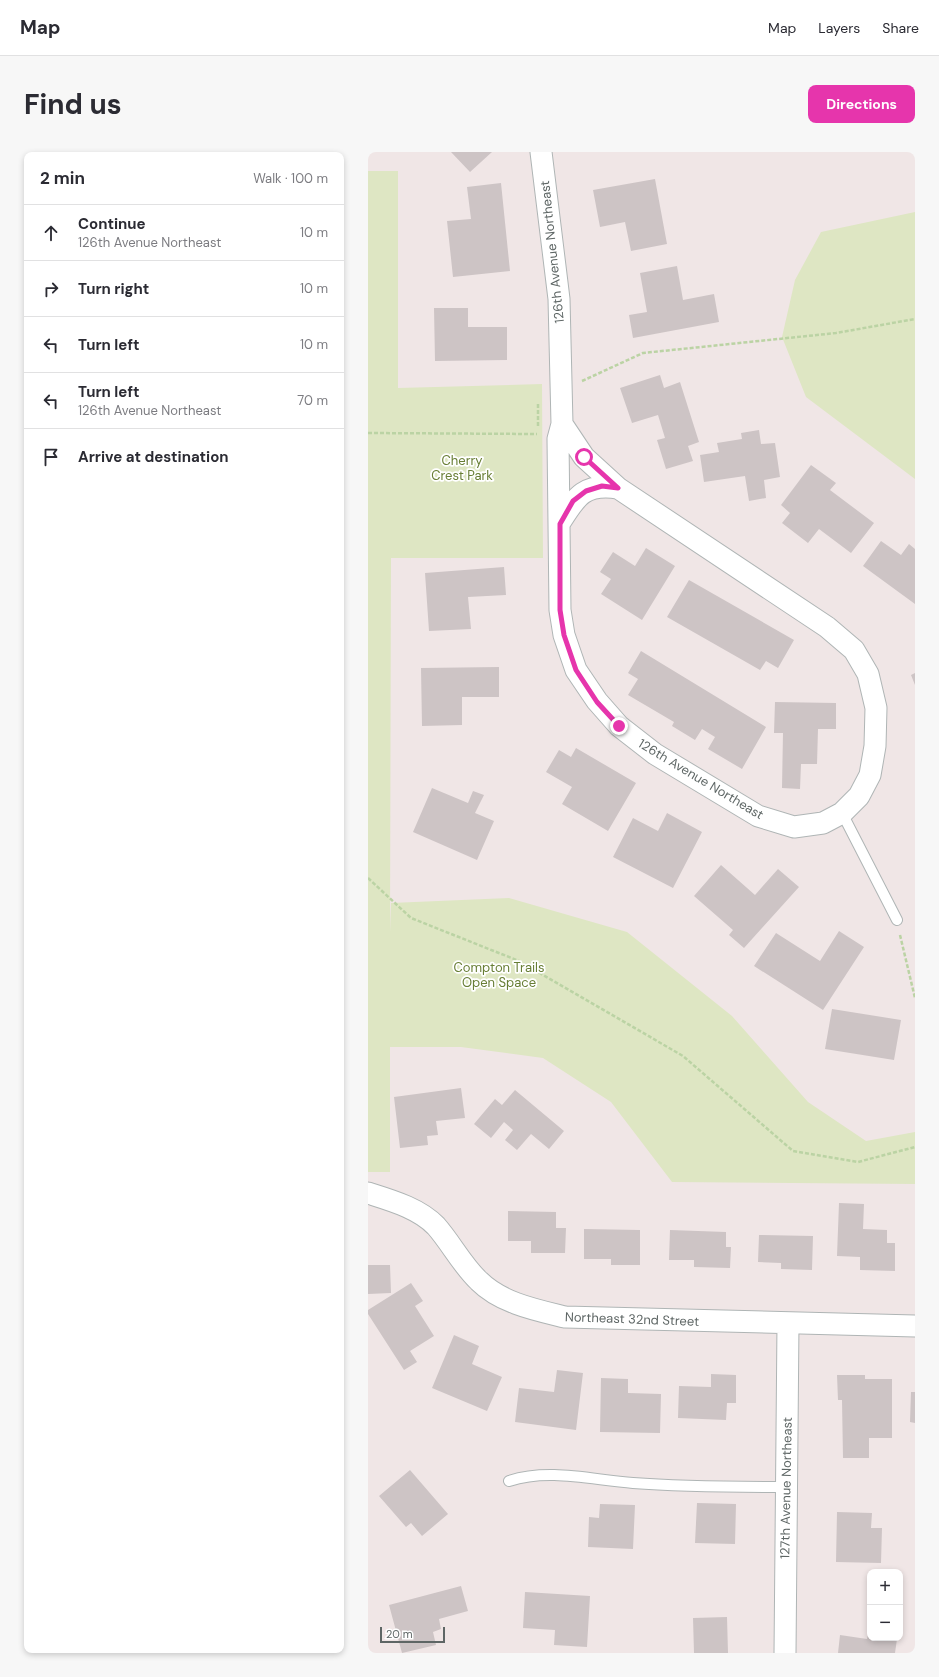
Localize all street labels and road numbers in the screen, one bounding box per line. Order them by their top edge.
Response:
street label: 126th Avenue Northeast [536,180,568,324]
street label: 126th Avenue Northeast [635,735,767,823]
street label: Northeast 32nd Street [565,1308,699,1330]
street label: 127th Avenue Northeast [776,1417,796,1559]

